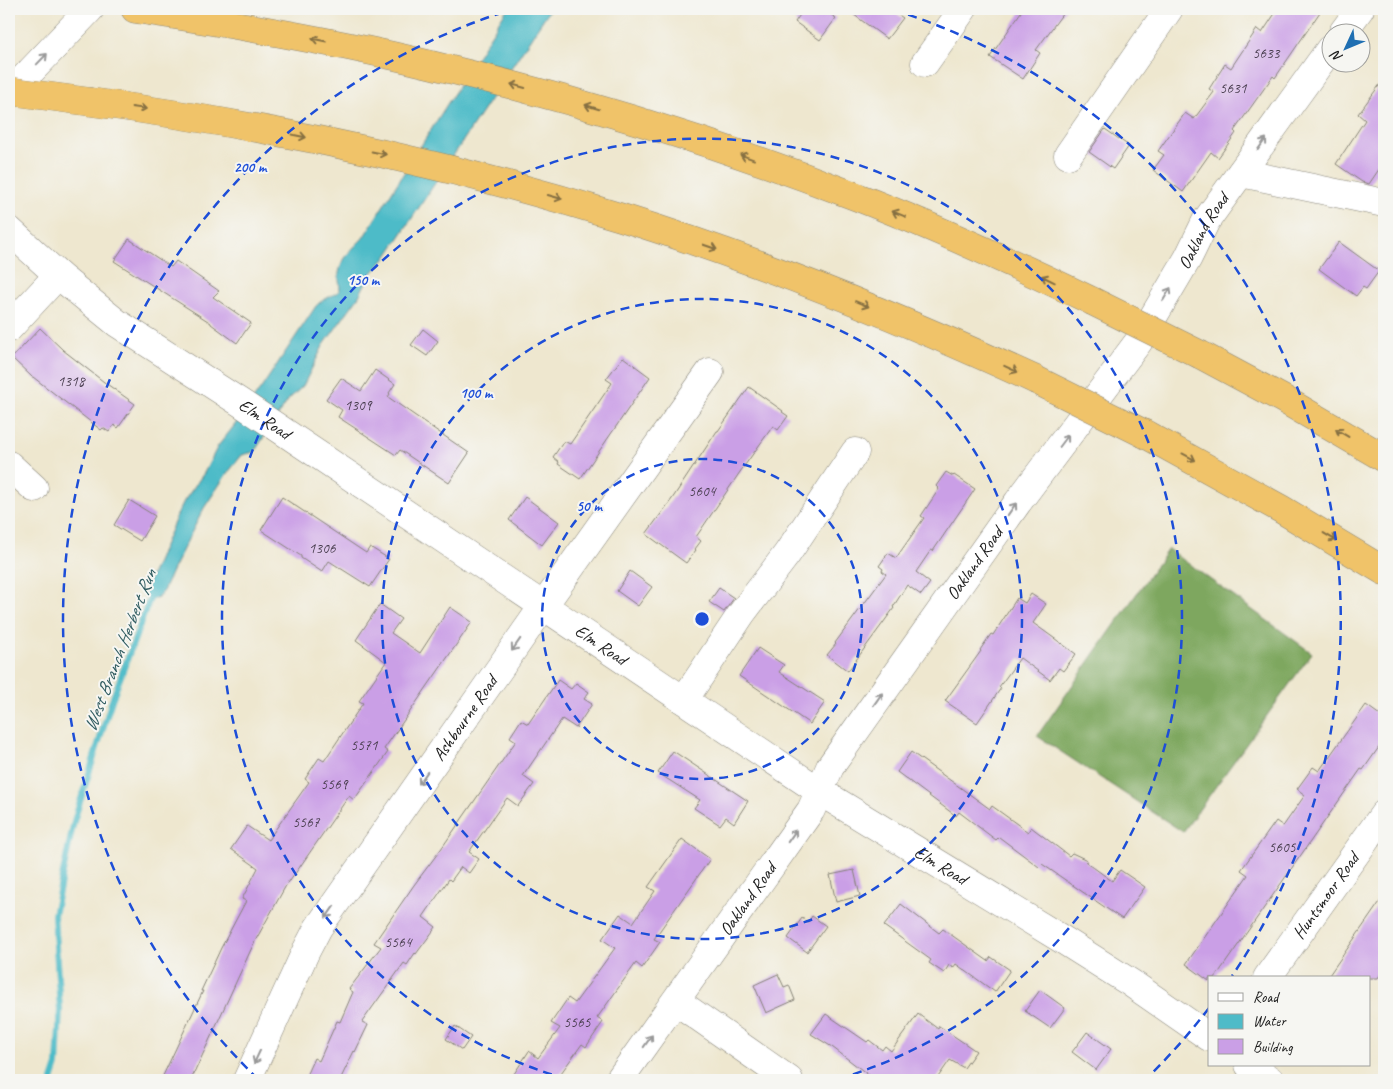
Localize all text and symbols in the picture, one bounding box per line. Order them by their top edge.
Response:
north arrow [1320,22,1370,72]
one-way arrow [312,35,328,45]
house number: 5633 [1252,44,1281,63]
text: N [1326,46,1346,66]
one-way arrow [36,53,48,65]
house number: 5631 [1219,79,1248,98]
one-way arrow [511,81,527,91]
one-way arrow [585,102,601,112]
one-way arrow [131,103,147,113]
one-way arrow [291,132,307,141]
one-way arrow [1257,137,1267,151]
one-way arrow [370,149,386,158]
one-way arrow [740,152,755,161]
text: 200 m [234,158,268,177]
street label: Oakland Road [1173,186,1235,273]
one-way arrow [547,193,563,203]
one-way arrow [892,209,907,218]
one-way arrow [702,243,717,252]
text: 150 m [347,271,381,290]
one-way arrow [1041,274,1056,284]
one-way arrow [1163,287,1173,301]
one-way arrow [854,300,869,310]
one-way arrow [1003,364,1018,374]
house number: 1318 [57,372,86,391]
text: 100 m [460,384,494,403]
street label: Elm Road [235,394,298,446]
house number: 1309 [344,396,373,415]
one-way arrow [1336,428,1350,438]
one-way arrow [1058,435,1069,448]
one-way arrow [1181,452,1196,462]
house number: 5604 [688,482,717,501]
text: 50 m [576,497,603,516]
one-way arrow [1007,503,1017,517]
street label: Oakland Road [941,520,1009,604]
one-way arrow [1322,533,1336,543]
house number: 1306 [308,539,337,558]
water label: West Branch Herbert Run [78,565,162,735]
centre of rings [693,610,711,628]
street label: Elm Road [571,619,634,672]
one-way arrow [511,638,521,652]
street label: Ashbourne Road [427,669,504,765]
one-way arrow [873,692,883,706]
house number: 5571 [350,736,379,755]
one-way arrow [418,771,428,785]
house number: 5569 [320,775,349,794]
house number: 5567 [292,813,321,832]
one-way arrow [787,830,797,844]
house number: 5605 [1268,838,1297,857]
street label: Elm Road [910,841,974,891]
street label: Huntsmoor Road [1287,846,1366,943]
street label: Oakland Road [714,856,783,940]
one-way arrow [324,904,334,918]
house number: 5564 [384,933,413,952]
legend [1208,976,1370,1066]
text: Road [1253,988,1280,1007]
text: Water [1253,1012,1287,1031]
house number: 5565 [563,1013,592,1032]
one-way arrow [643,1034,653,1048]
text: Building [1253,1038,1293,1057]
one-way arrow [252,1049,262,1064]

